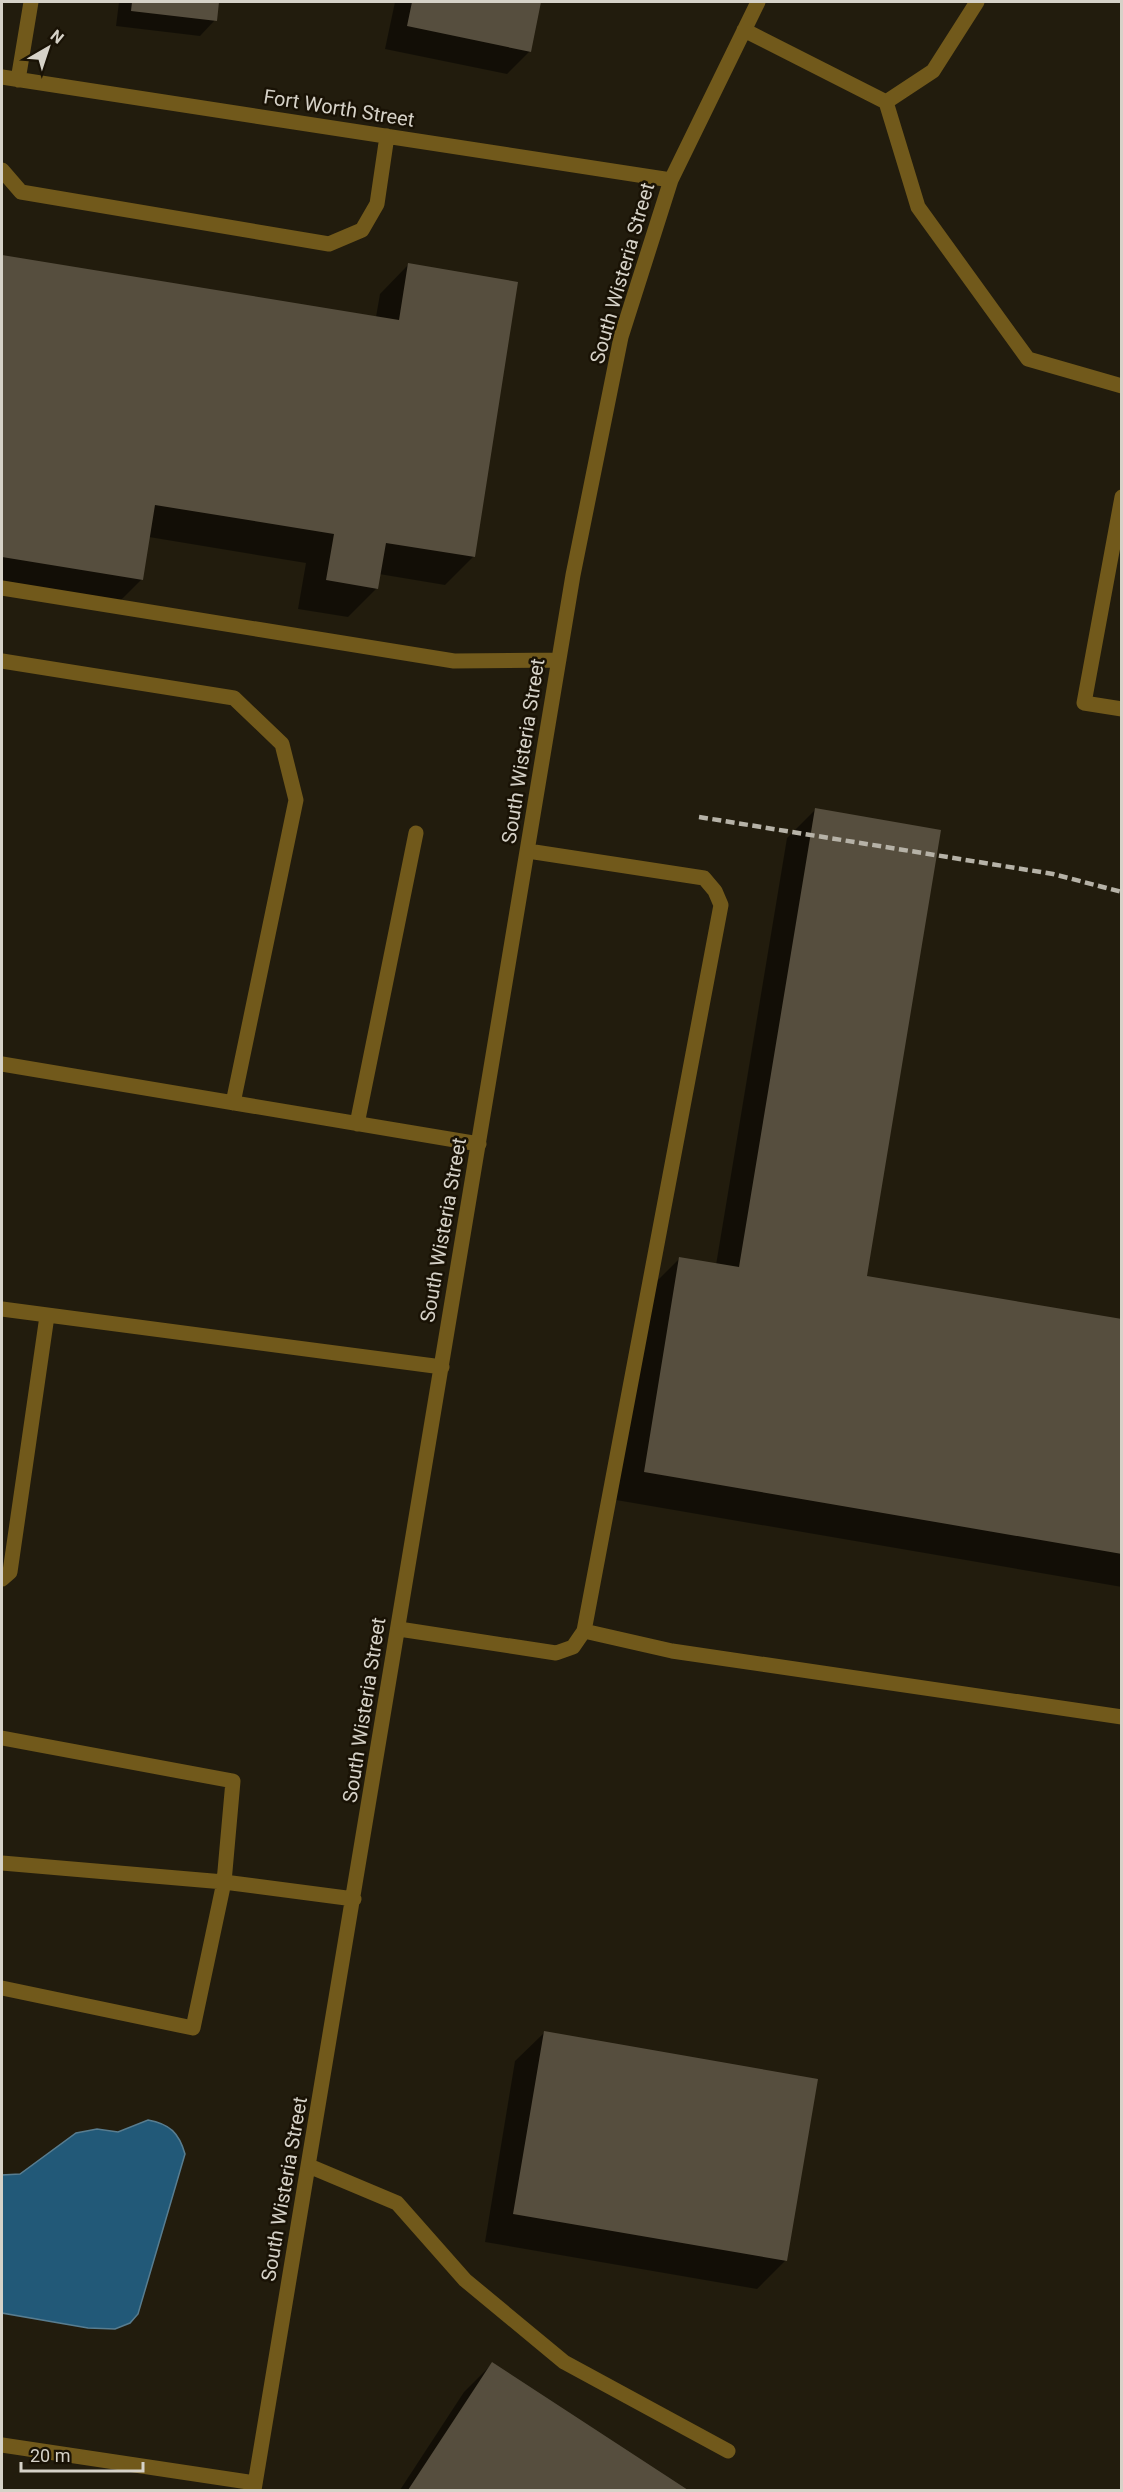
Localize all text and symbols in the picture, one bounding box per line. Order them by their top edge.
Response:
north arrow [18,18,78,78]
text: N [47,26,67,48]
street label: Fort Worth Street [262,84,416,132]
street label: South Wisteria Street [585,180,659,366]
street label: South Wisteria Street [497,657,549,845]
street label: South Wisteria Street [415,1136,471,1324]
street label: South Wisteria Street [338,1616,390,1804]
street label: South Wisteria Street [256,2095,312,2283]
scale bar [21,2435,142,2473]
text: 20 m [30,2445,70,2466]

